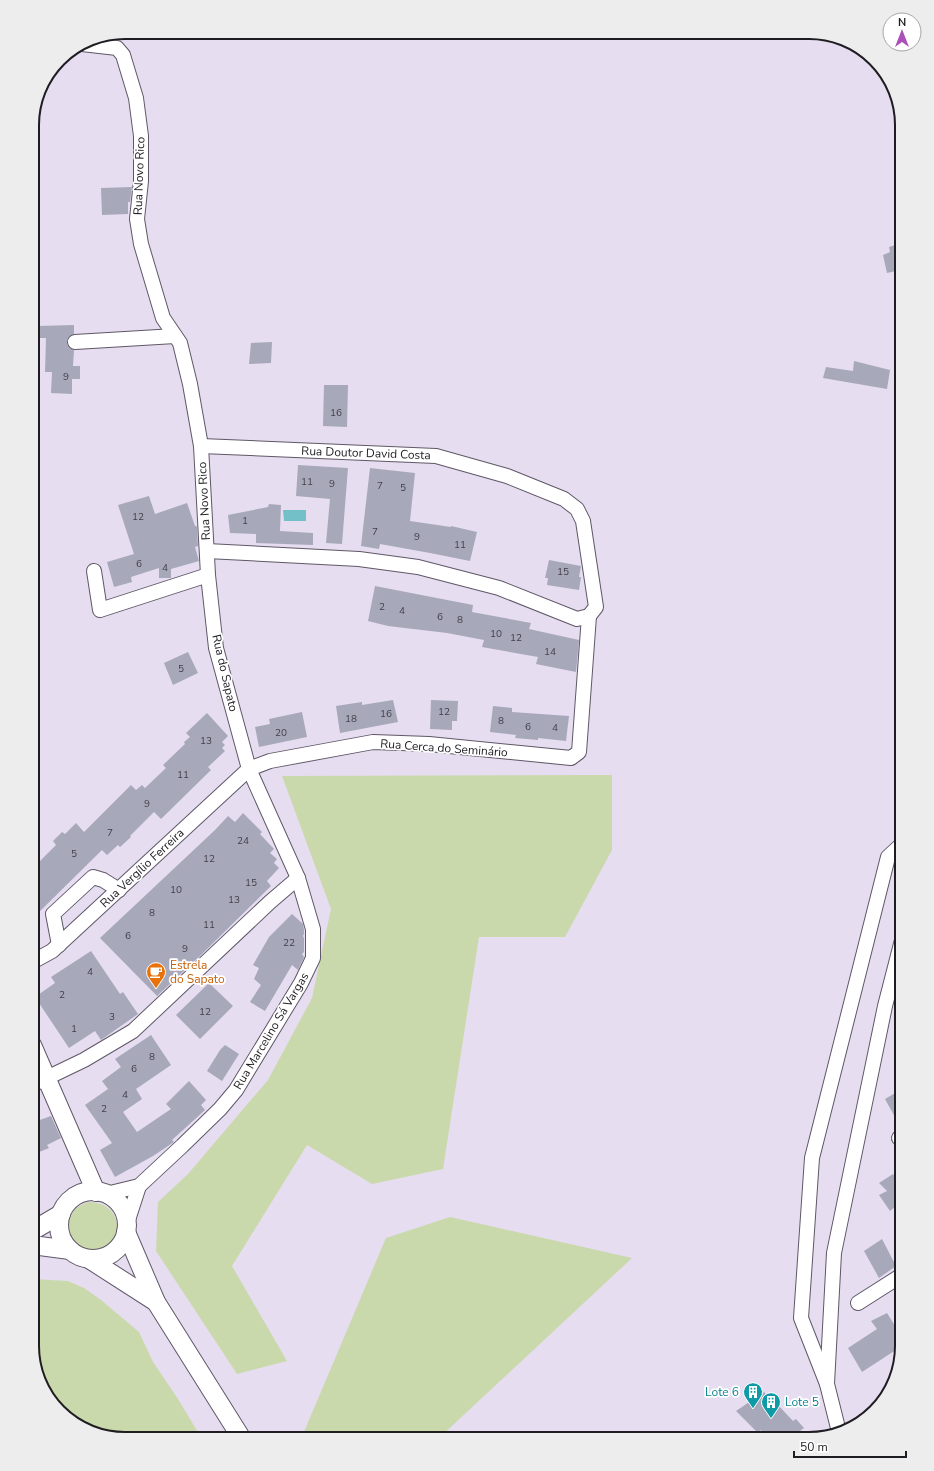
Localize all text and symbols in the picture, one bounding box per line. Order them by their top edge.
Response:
north arrow [882,12,922,52]
text: N [898,15,906,30]
street label: Rua Novo Rico [130,136,148,215]
house number: 9 [63,370,69,384]
house number: 16 [330,406,342,420]
street label: Rua Doutor David Costa [301,443,431,463]
street label: Rua Novo Rico [194,461,214,541]
house number: 11 [301,475,313,489]
house number: 9 [329,477,335,491]
house number: 7 [377,479,383,493]
house number: 5 [400,481,406,495]
house number: 12 [132,510,144,524]
house number: 1 [242,514,248,528]
house number: 7 [372,525,378,539]
house number: 9 [414,530,420,544]
house number: 11 [454,538,466,552]
house number: 6 [136,557,142,571]
house number: 4 [162,561,168,575]
house number: 15 [557,565,569,579]
house number: 2 [379,600,385,614]
house number: 4 [399,604,405,618]
house number: 6 [437,610,443,624]
house number: 8 [457,613,463,627]
house number: 10 [490,627,502,641]
house number: 12 [510,631,522,645]
street label: Rua do Sapato [208,633,242,714]
house number: 14 [544,645,556,659]
house number: 5 [178,662,184,676]
house number: 12 [438,705,450,719]
house number: 16 [380,707,392,721]
house number: 18 [345,712,357,726]
house number: 8 [498,714,504,728]
house number: 6 [525,720,531,734]
house number: 4 [552,721,558,735]
house number: 20 [275,726,287,740]
house number: 13 [200,734,212,748]
street label: Rua Cerca do Seminário [380,736,509,760]
house number: 11 [177,768,189,782]
house number: 9 [144,797,150,811]
street label: Rua Vergílio Ferreira [97,825,187,911]
house number: 7 [107,826,113,840]
house number: 24 [237,834,249,848]
house number: 5 [71,847,77,861]
house number: 12 [203,852,215,866]
house number: 15 [245,876,257,890]
house number: 10 [170,883,182,897]
house number: 13 [228,893,240,907]
house number: 8 [149,906,155,920]
house number: 11 [203,918,215,932]
house number: 6 [125,929,131,943]
house number: 22 [283,936,295,950]
house number: 9 [182,942,188,956]
place label: Estrela do Sapato [170,957,225,987]
cafe icon: Estrela do Sapato [145,961,167,989]
house number: 4 [87,965,93,979]
street label: Rua Marcelino Sá Vargas [230,969,312,1093]
house number: 2 [59,988,65,1002]
house number: 12 [199,1005,211,1019]
house number: 3 [109,1010,115,1024]
house number: 1 [71,1022,77,1036]
house number: 8 [149,1050,155,1064]
house number: 6 [131,1062,137,1076]
house number: 4 [122,1088,128,1102]
house number: 2 [101,1102,107,1116]
building icon: Lote 6 [742,1381,764,1409]
place label: Lote 6 [705,1384,739,1400]
building icon: Lote 5 [760,1391,782,1419]
place label: Lote 5 [785,1394,819,1410]
scale bar [794,1433,906,1459]
text: 50 m [800,1439,828,1455]

